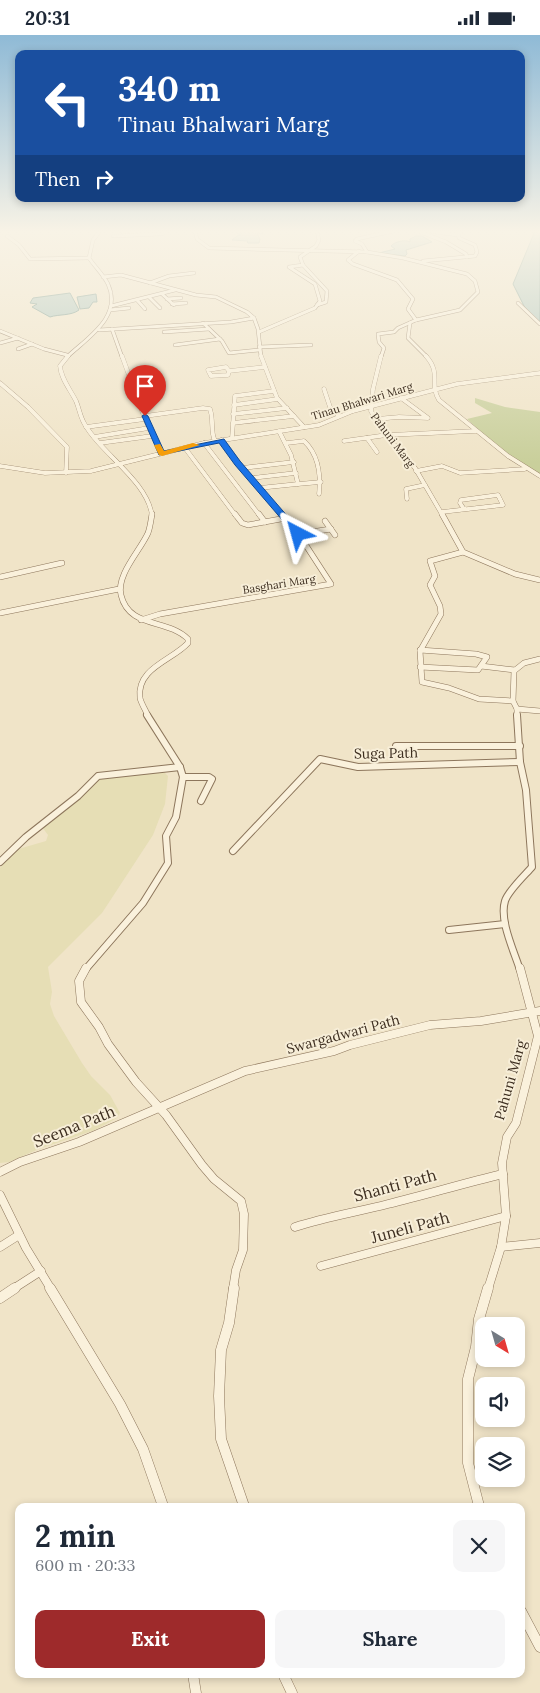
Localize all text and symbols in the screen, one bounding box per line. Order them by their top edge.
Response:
text: 20:31 [25,6,70,30]
text: 340 m [118,66,220,111]
icon: left [35,70,100,135]
text: Tinau Bhalwari Marg [118,110,329,138]
icon: right [90,165,118,193]
text: Then [35,167,80,191]
pin [124,365,166,416]
icon: arrive [131,372,159,400]
street label: Tinau Bhalwari Marg [310,379,415,423]
street label: Pahuni Marg [368,410,419,471]
position arrow [271,507,323,559]
street label: Basghari Marg [242,571,317,597]
street label: Suga Path [354,743,418,763]
street label: Swargadwari Path [284,1010,402,1058]
street label: Pahuni Marg [490,1038,530,1122]
street label: Seema Path [30,1100,118,1151]
street label: Shanti Path [351,1164,439,1206]
street label: Juneli Path [368,1207,452,1247]
north arrow [475,1317,525,1367]
map controls [475,1317,525,1487]
button: sound [475,1377,525,1427]
button: layers [475,1437,525,1487]
text: 2 min [35,1517,115,1555]
button: close [453,1520,505,1572]
text: 600 m · 20:33 [35,1555,135,1575]
button: Exit [35,1610,265,1668]
button: Share [275,1610,505,1668]

